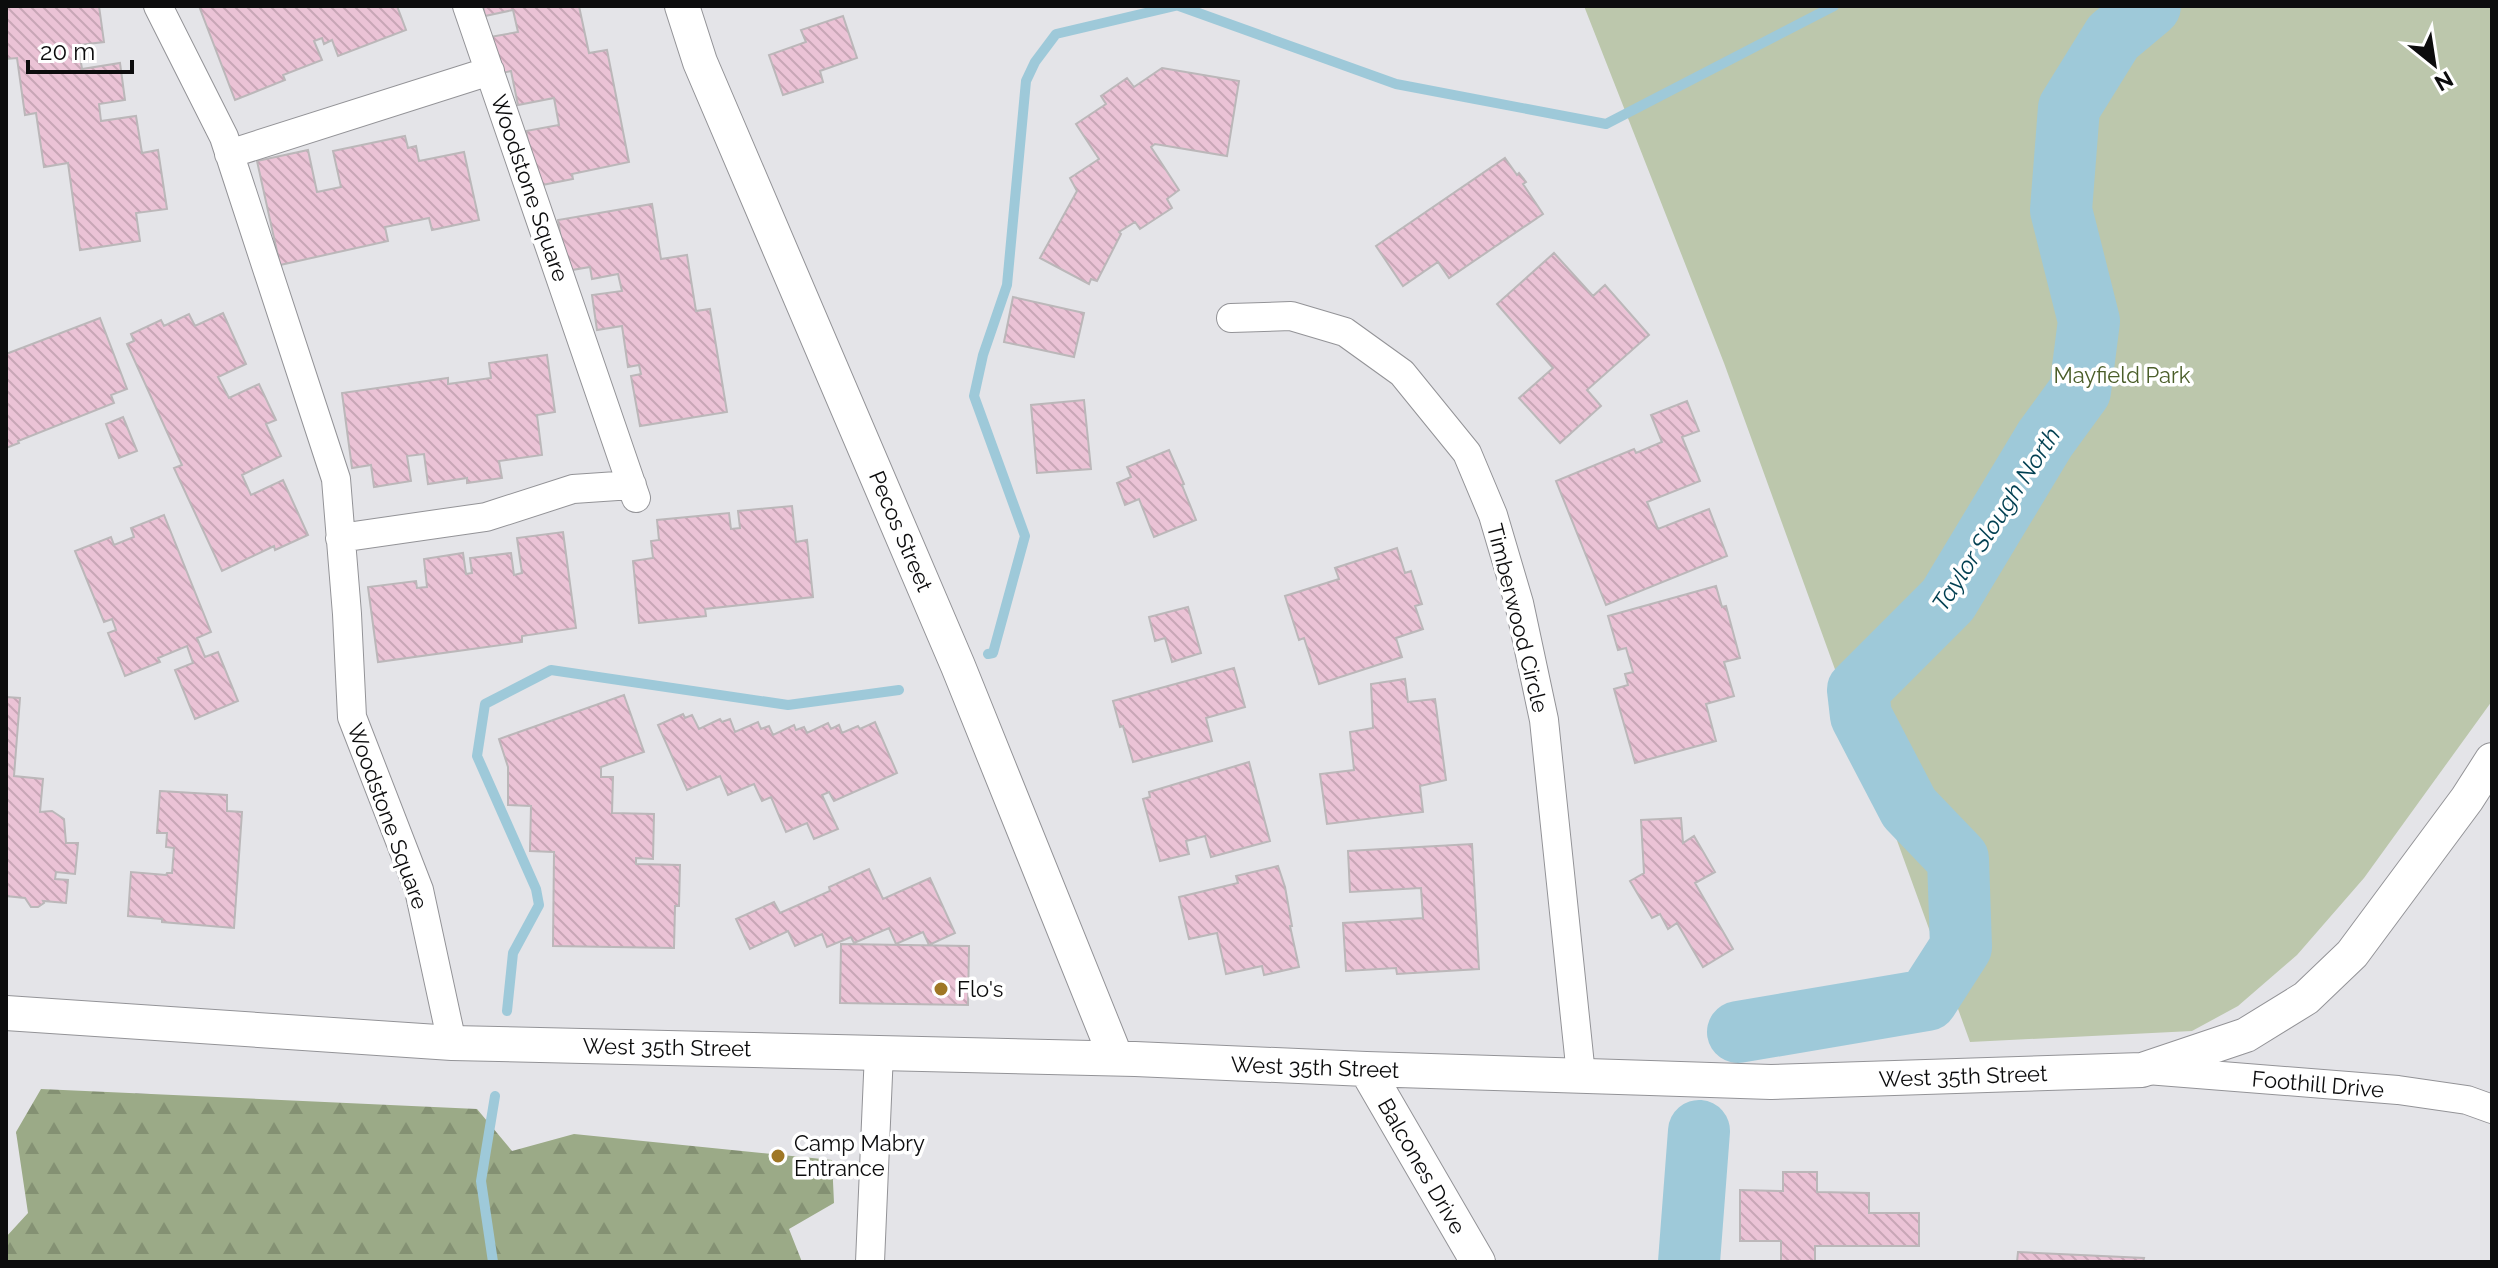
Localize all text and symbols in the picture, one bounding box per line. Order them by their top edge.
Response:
scale bar [28,24,132,74]
north arrow [2394,24,2474,104]
text: 20 m [40,37,95,66]
text: N [2430,66,2458,97]
street label: Woodstone Square [486,91,574,285]
park label: Mayfield Park [2054,362,2191,388]
water label: Taylor Slough North [1926,422,2066,616]
street label: Pecos Street [864,467,938,596]
street label: Timberwood Circle [1482,521,1554,715]
street label: Woodstone Square [342,720,434,913]
place label: Flo's [957,976,1003,1002]
marker: Flo's [932,980,950,998]
street label: West 35th Street [582,1033,752,1061]
street label: West 35th Street [1230,1051,1400,1083]
street label: West 35th Street [1878,1060,2048,1092]
street label: Foothill Drive [2251,1065,2385,1103]
street label: Balcones Drive [1373,1094,1471,1238]
place label: Camp Mabry Entrance [794,1130,925,1181]
marker: Camp Mabry Entrance [769,1147,787,1165]

